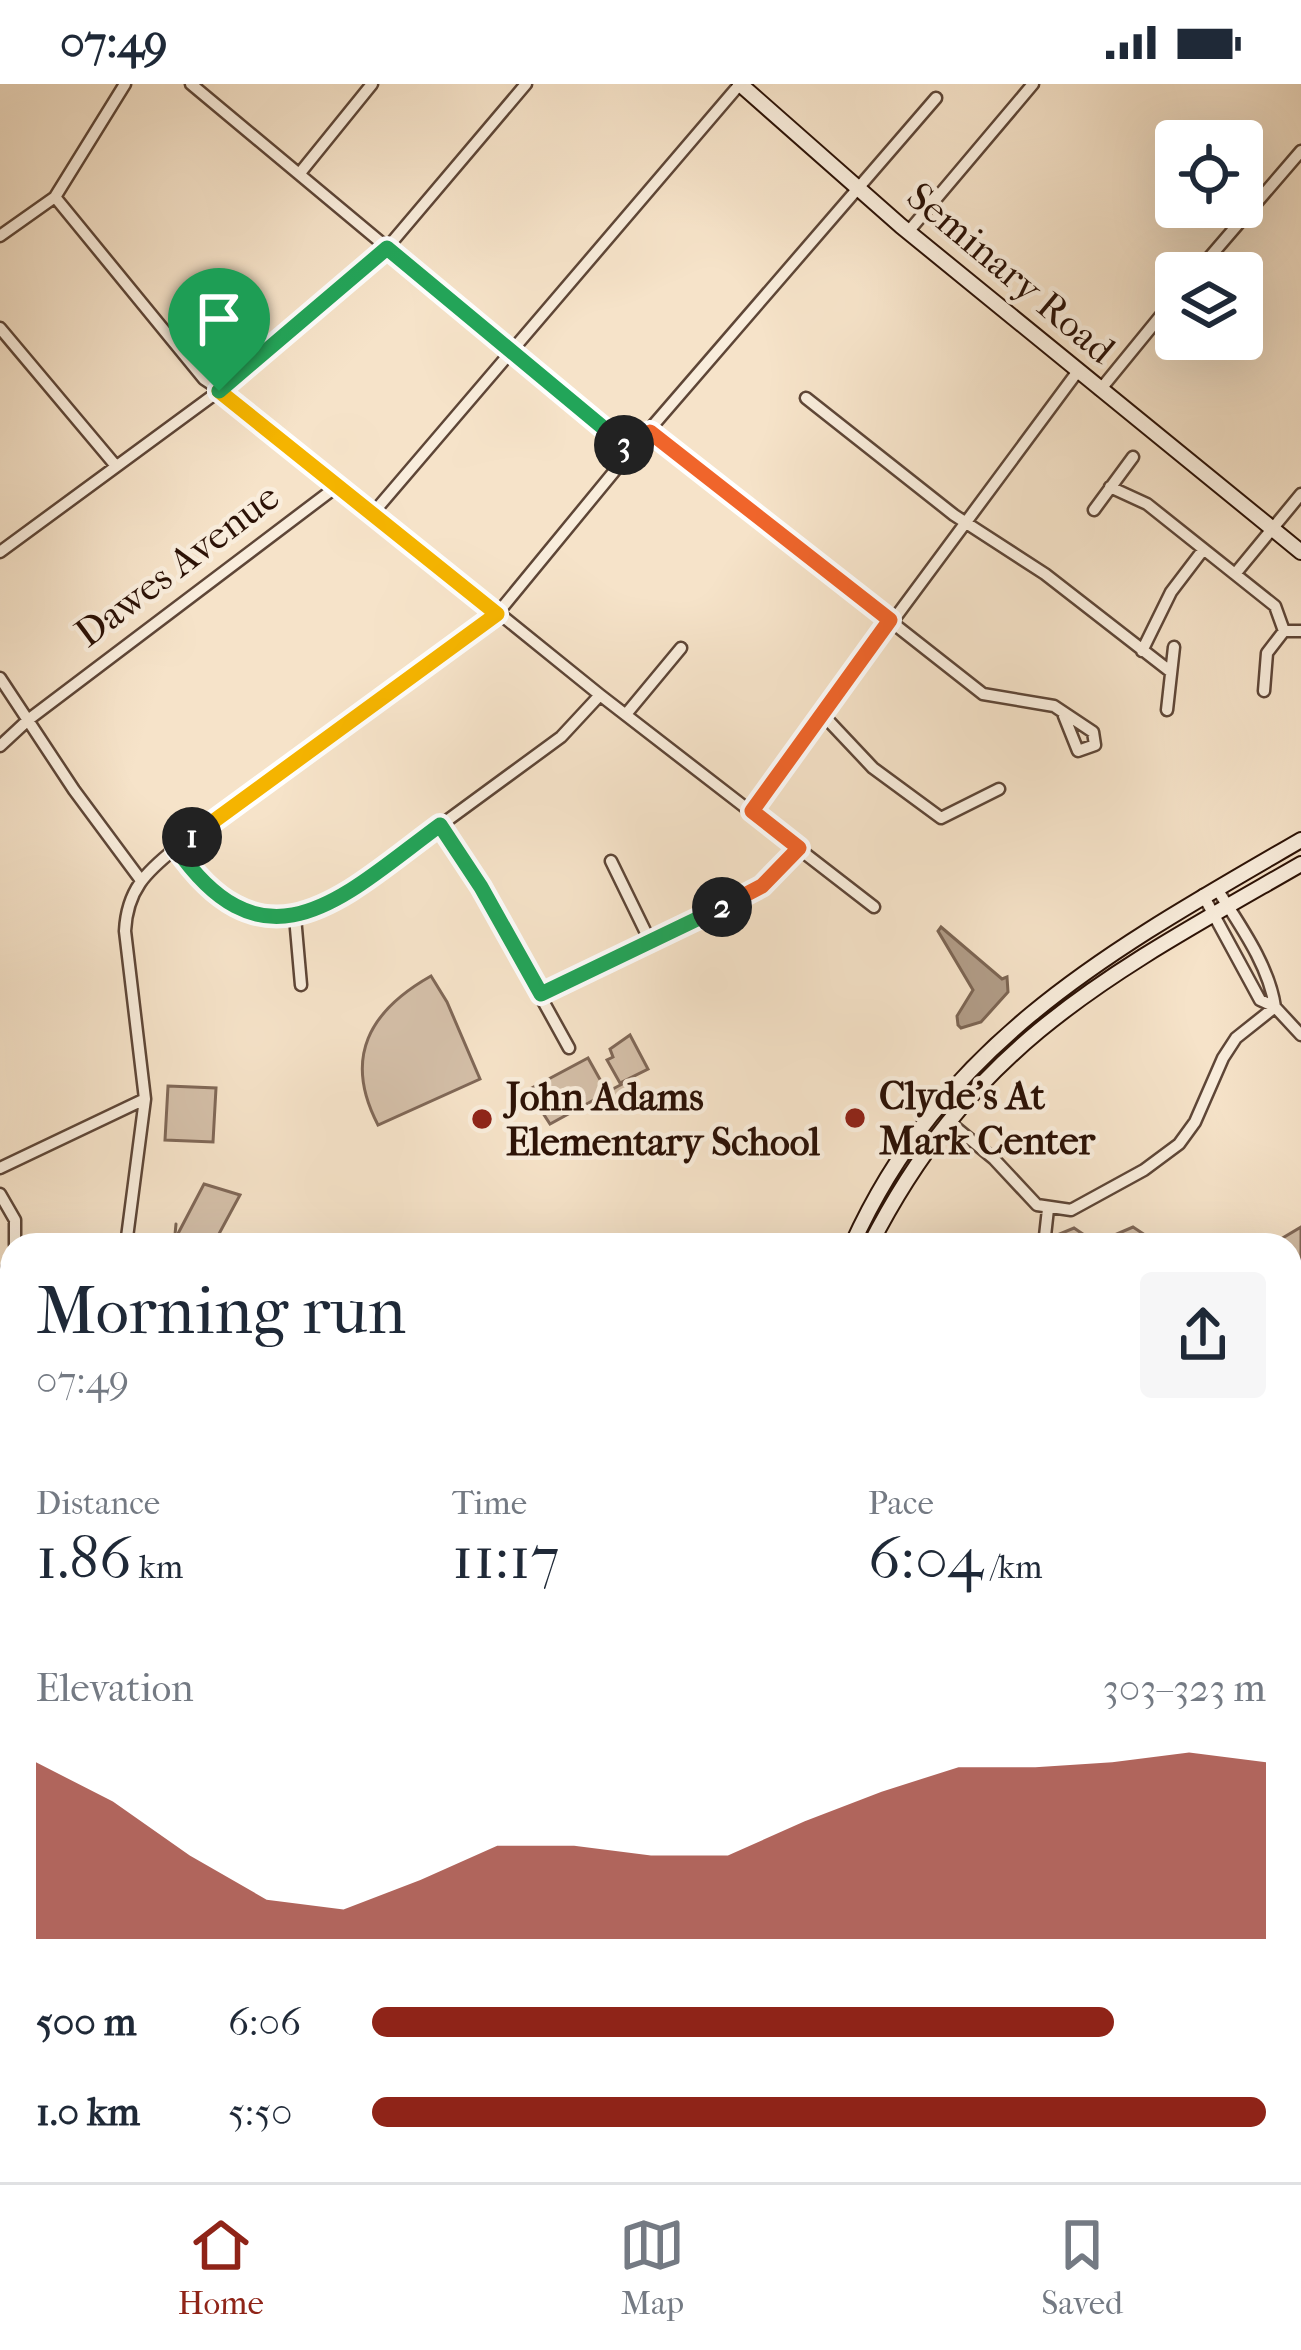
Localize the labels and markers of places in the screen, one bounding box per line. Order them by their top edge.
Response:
pin [168,268,270,391]
pin: 3 [594,415,654,475]
pin: 1 [162,807,222,867]
pin: 2 [692,877,752,937]
place label: Clyde's At Mark Center [879,1073,1097,1164]
place label: John Adams Elementary School [502,1074,820,1165]
marker: Clyde's At Mark Center [842,1105,868,1131]
marker: John Adams Elementary School [469,1106,495,1132]

